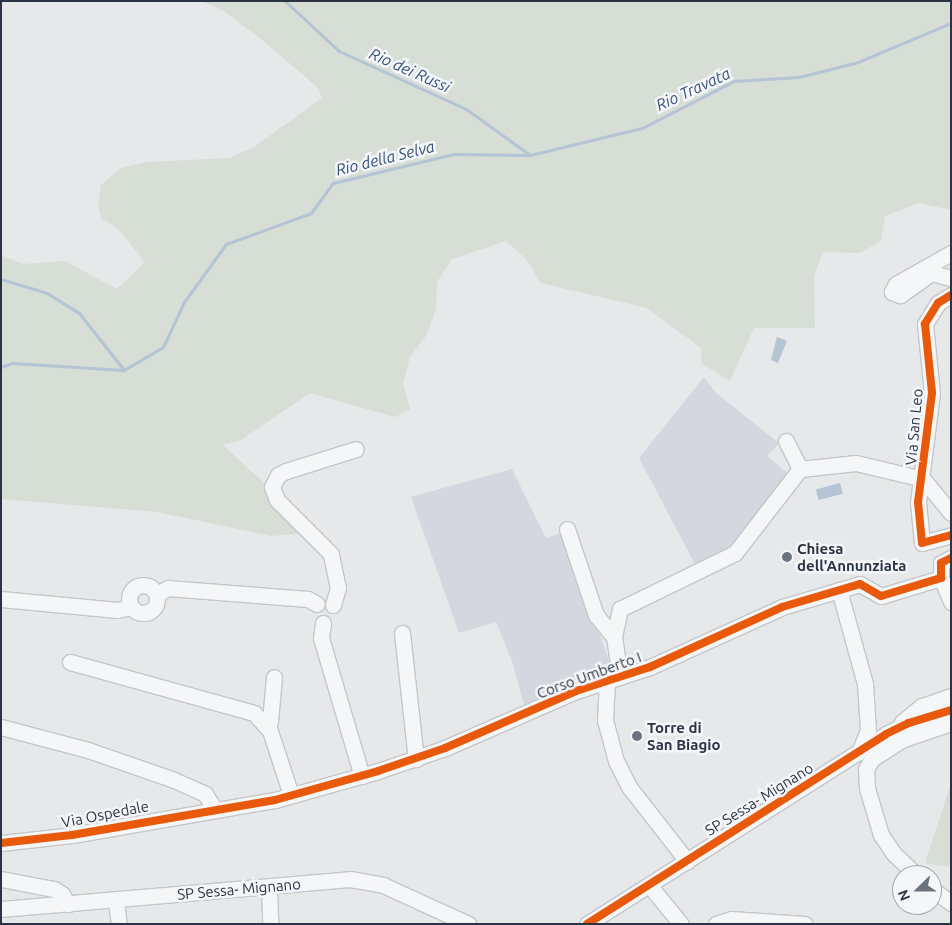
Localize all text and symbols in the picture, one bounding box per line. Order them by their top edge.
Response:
water label: Rio dei Russi [367,44,453,96]
water label: Rio Travata [653,63,733,115]
water label: Rio della Selva [334,136,436,180]
street label: Via San Leo [902,388,926,466]
place label: Chiesa dell'Annunziata [797,539,906,574]
marker: Chiesa dell'Annunziata [781,551,793,563]
street label: Corso Umberto I [534,648,644,702]
place label: Torre di San Biagio [647,718,720,753]
marker: Torre di San Biagio [631,730,643,742]
street label: SP Sessa- Mignano [702,759,816,839]
street label: Via Ospedale [60,797,150,831]
north arrow [892,865,942,915]
street label: SP Sessa- Mignano [177,875,301,903]
text: N [895,887,913,903]

